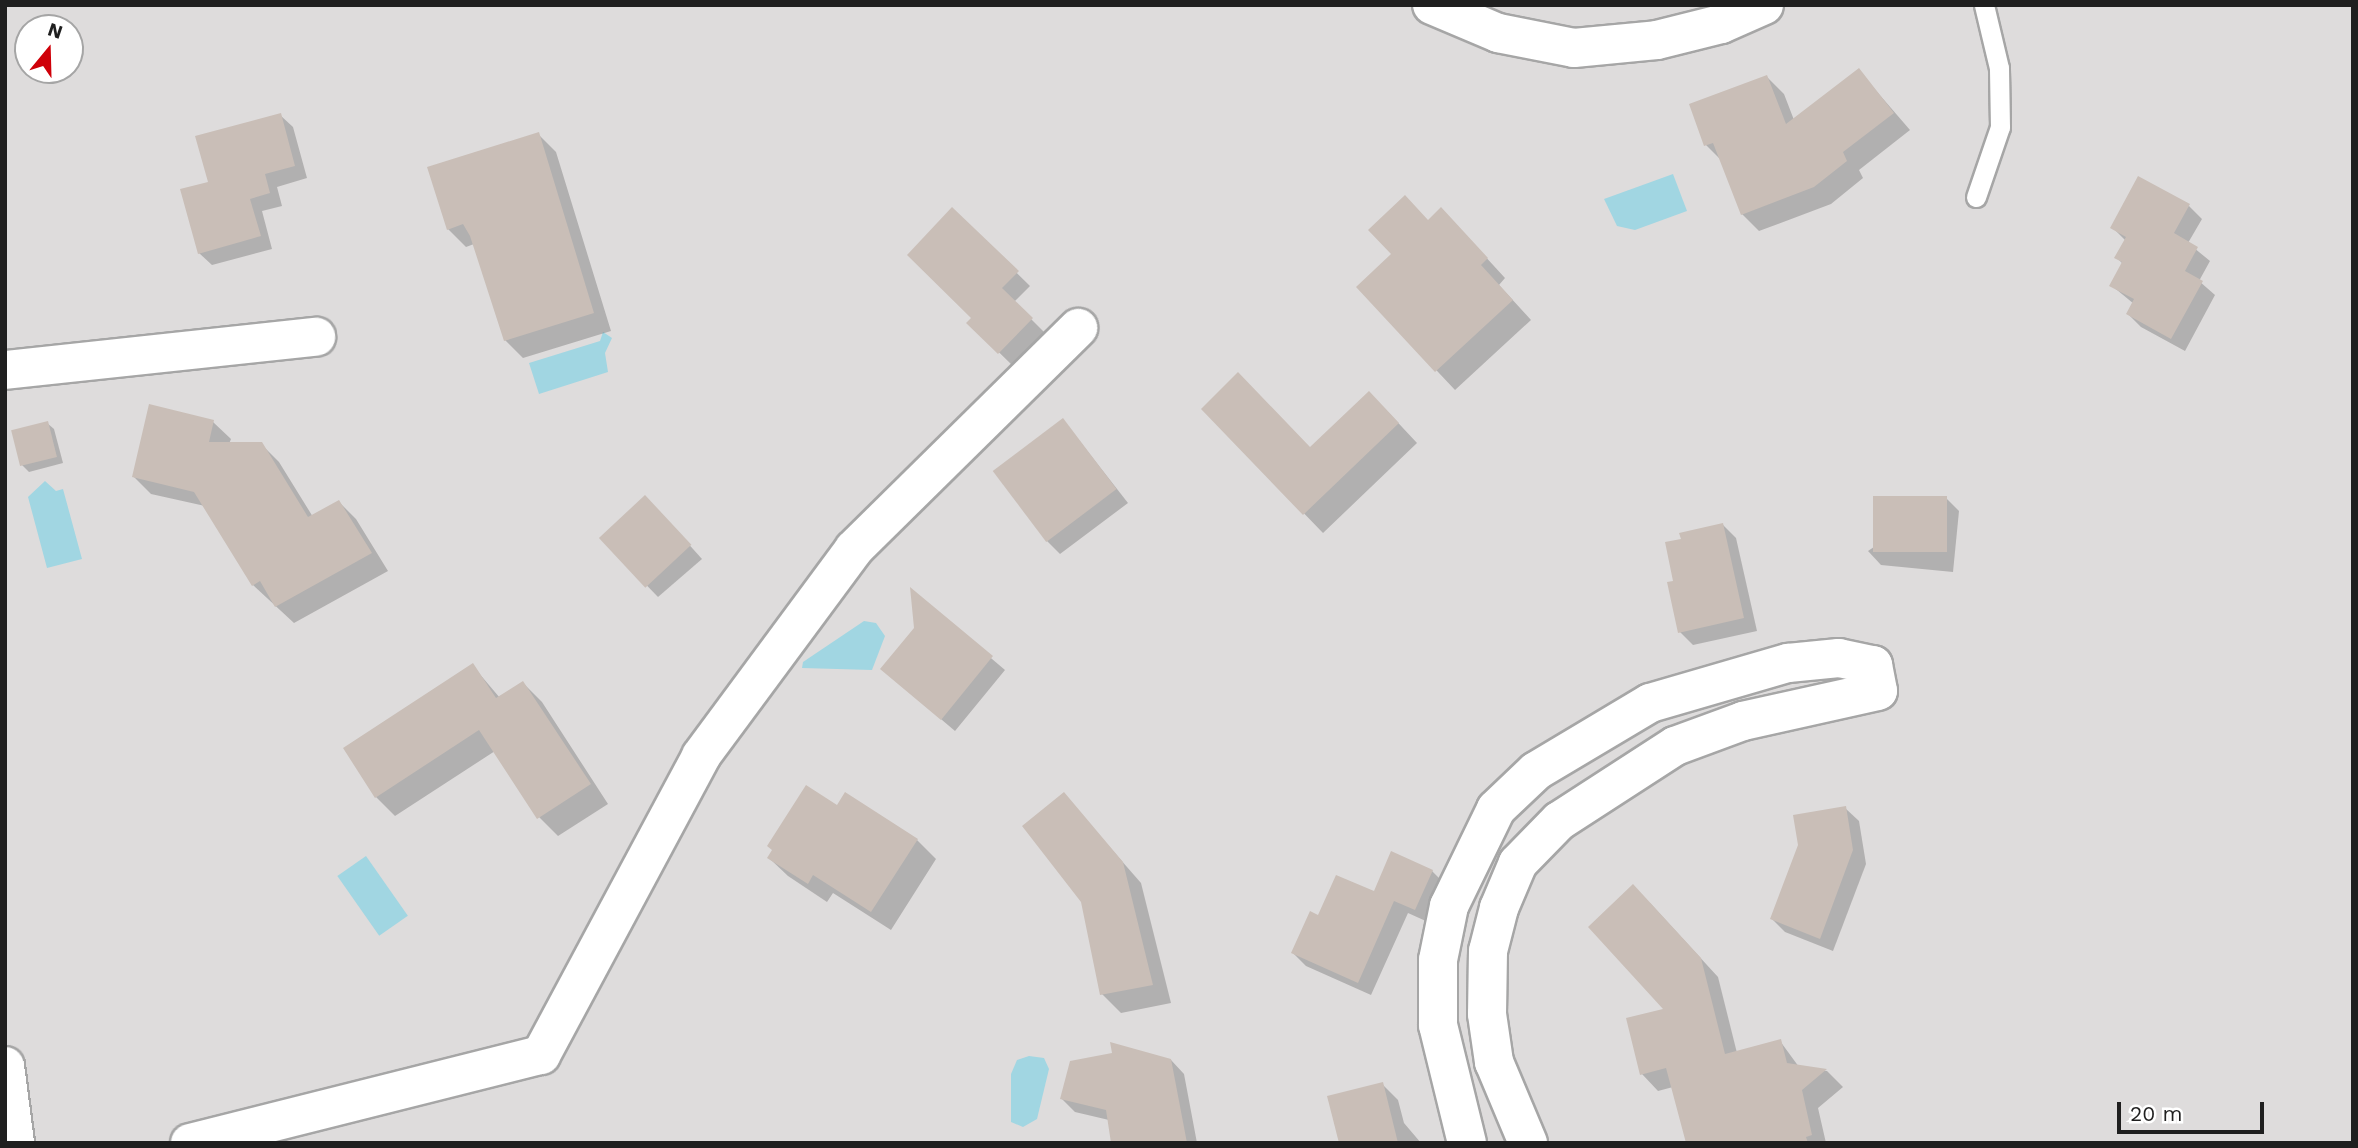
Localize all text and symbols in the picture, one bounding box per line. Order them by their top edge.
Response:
north arrow [14,14,84,84]
text: N [45,17,66,44]
scale bar [2120,1088,2267,1132]
text: 20 m [2130,1101,2182,1126]

